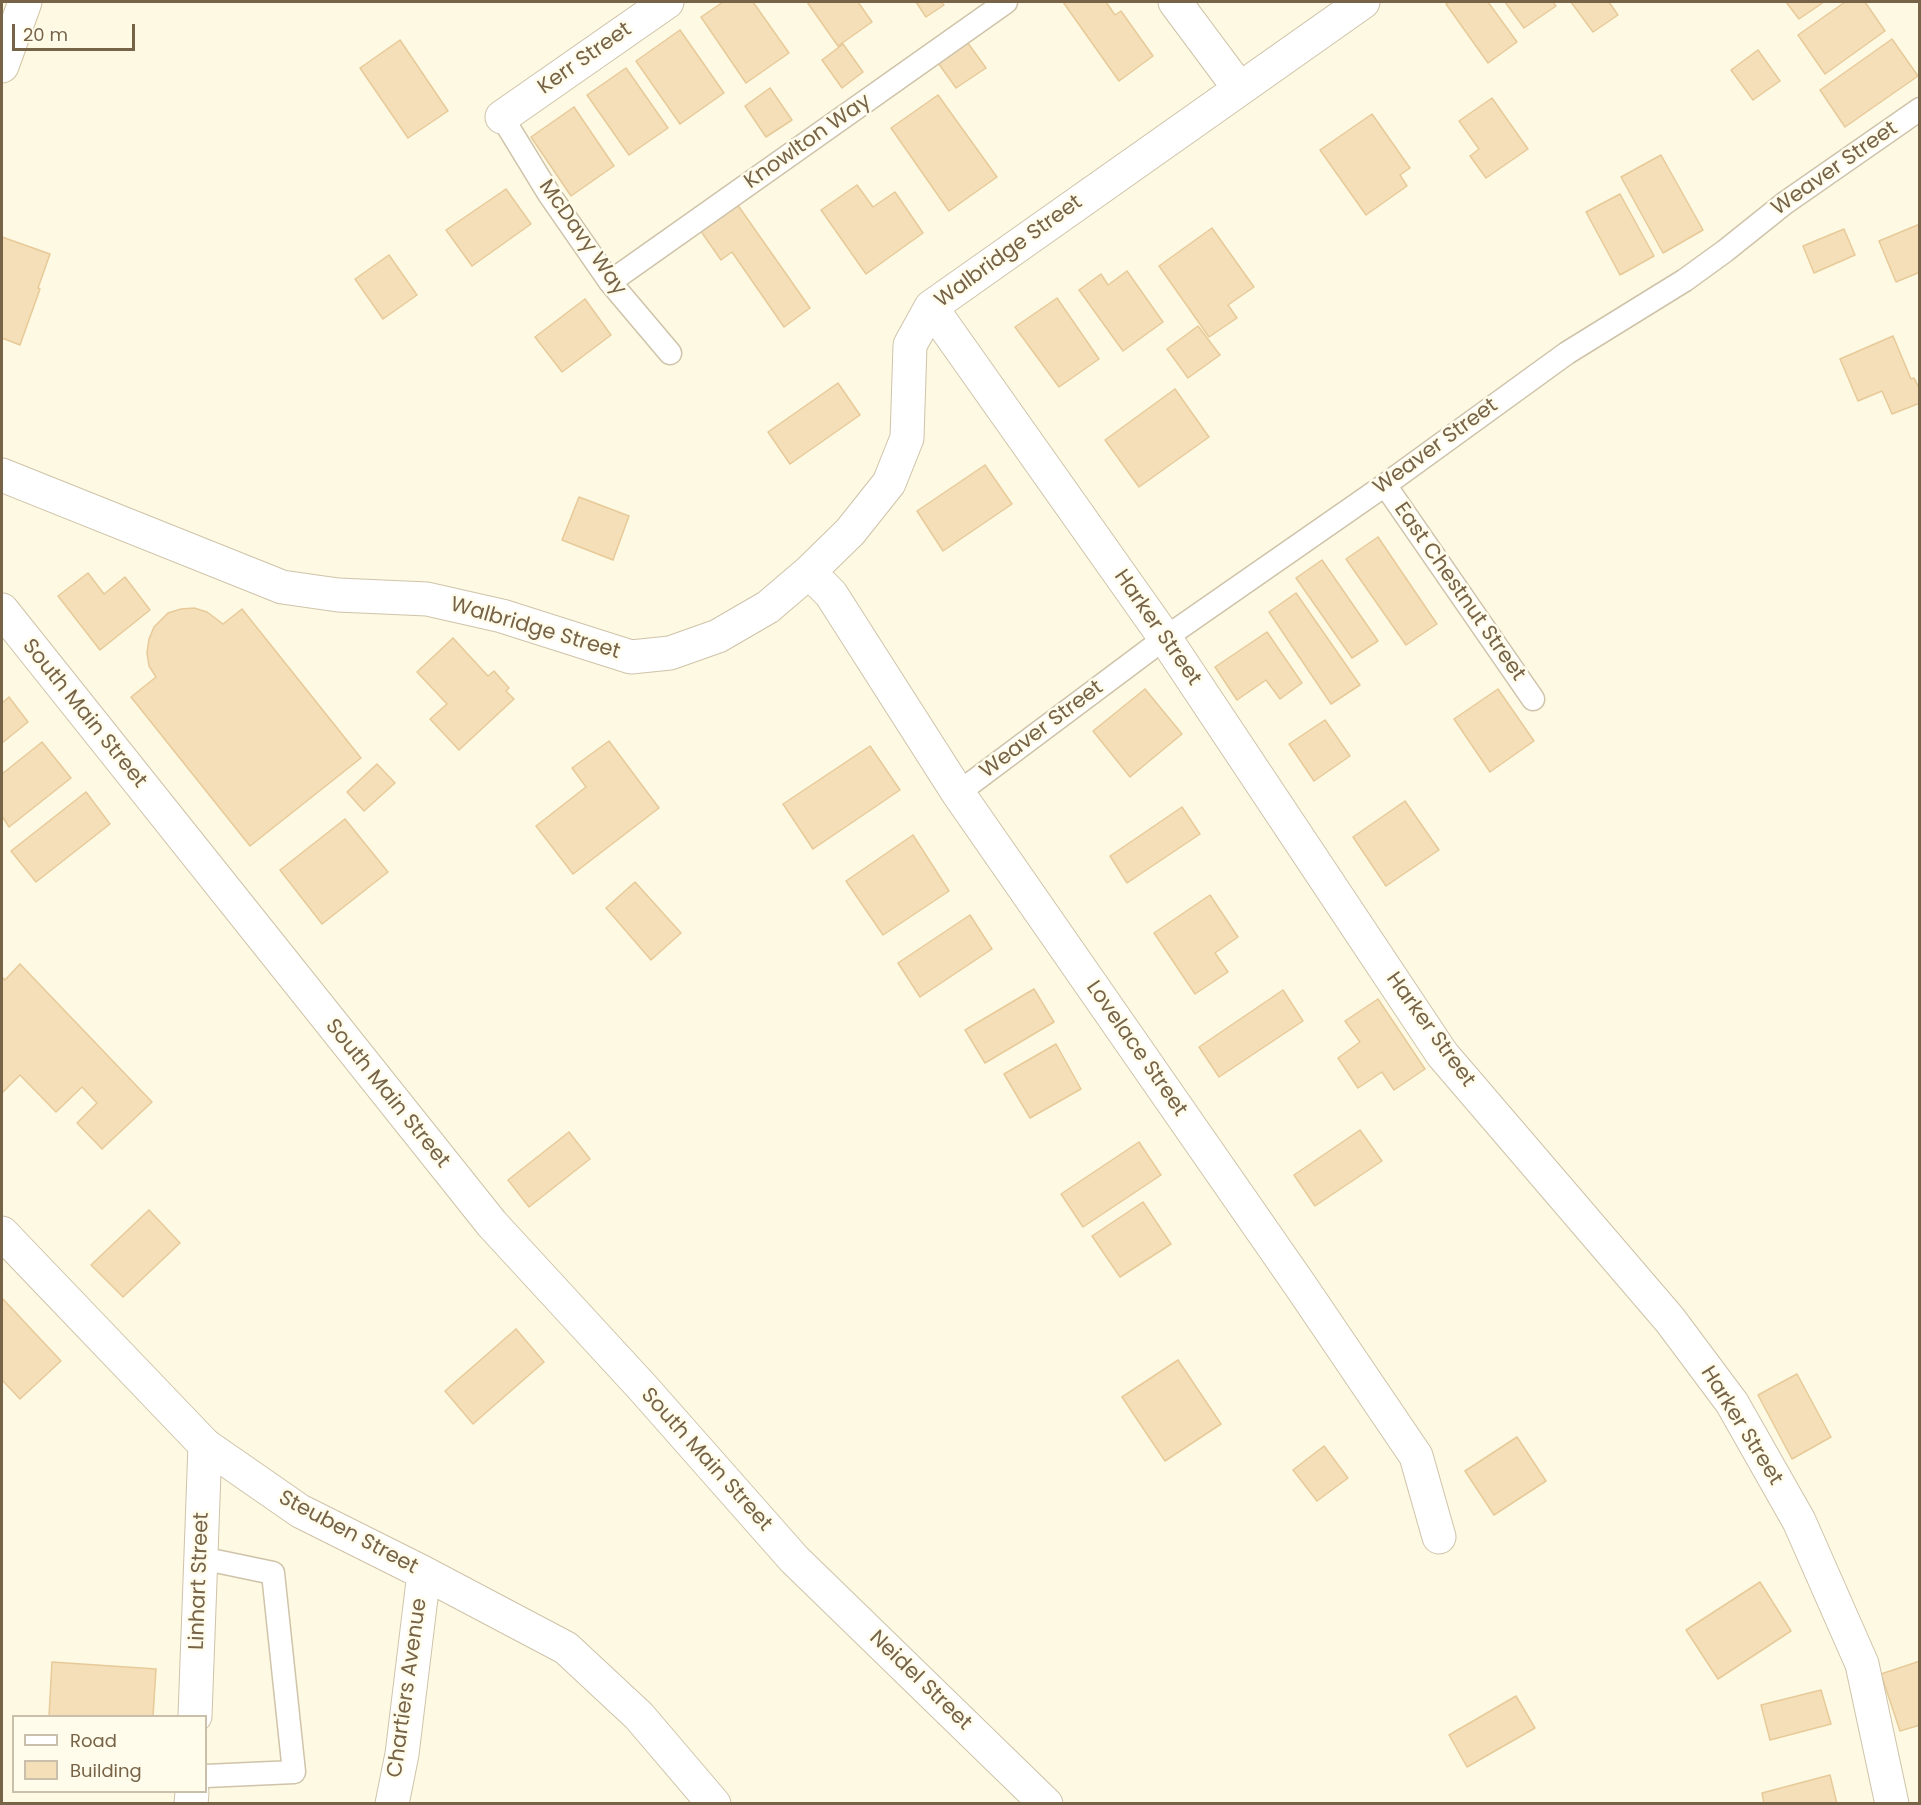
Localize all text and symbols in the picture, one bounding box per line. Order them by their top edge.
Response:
scale bar [15,12,138,50]
street label: Kerr Street [533,18,637,100]
text: 20 m [23,22,68,47]
street label: Knowlton Way [740,89,876,195]
street label: Weaver Street [1767,116,1903,222]
street label: McDavy Way [533,175,631,301]
street label: Walbridge Street [931,190,1087,314]
street label: Weaver Street [1369,393,1503,501]
street label: East Chestnut Street [1388,498,1530,686]
street label: Harker Street [1108,565,1206,691]
street label: Walbridge Street [447,593,623,665]
street label: South Main Street [16,635,152,793]
street label: Weaver Street [976,676,1108,784]
street label: Harker Street [1380,968,1480,1092]
street label: Lovelace Street [1080,976,1192,1122]
street label: South Main Street [319,1015,455,1173]
street label: Harker Street [1694,1362,1788,1490]
street label: South Main Street [635,1383,777,1537]
street label: Steuben Street [274,1486,422,1580]
street label: Linhart Street [185,1512,215,1650]
street label: Chartiers Avenue [383,1597,433,1779]
street label: Neidel Street [864,1626,976,1736]
legend [12,1715,207,1793]
text: Road [70,1728,117,1753]
text: Building [70,1758,142,1783]

